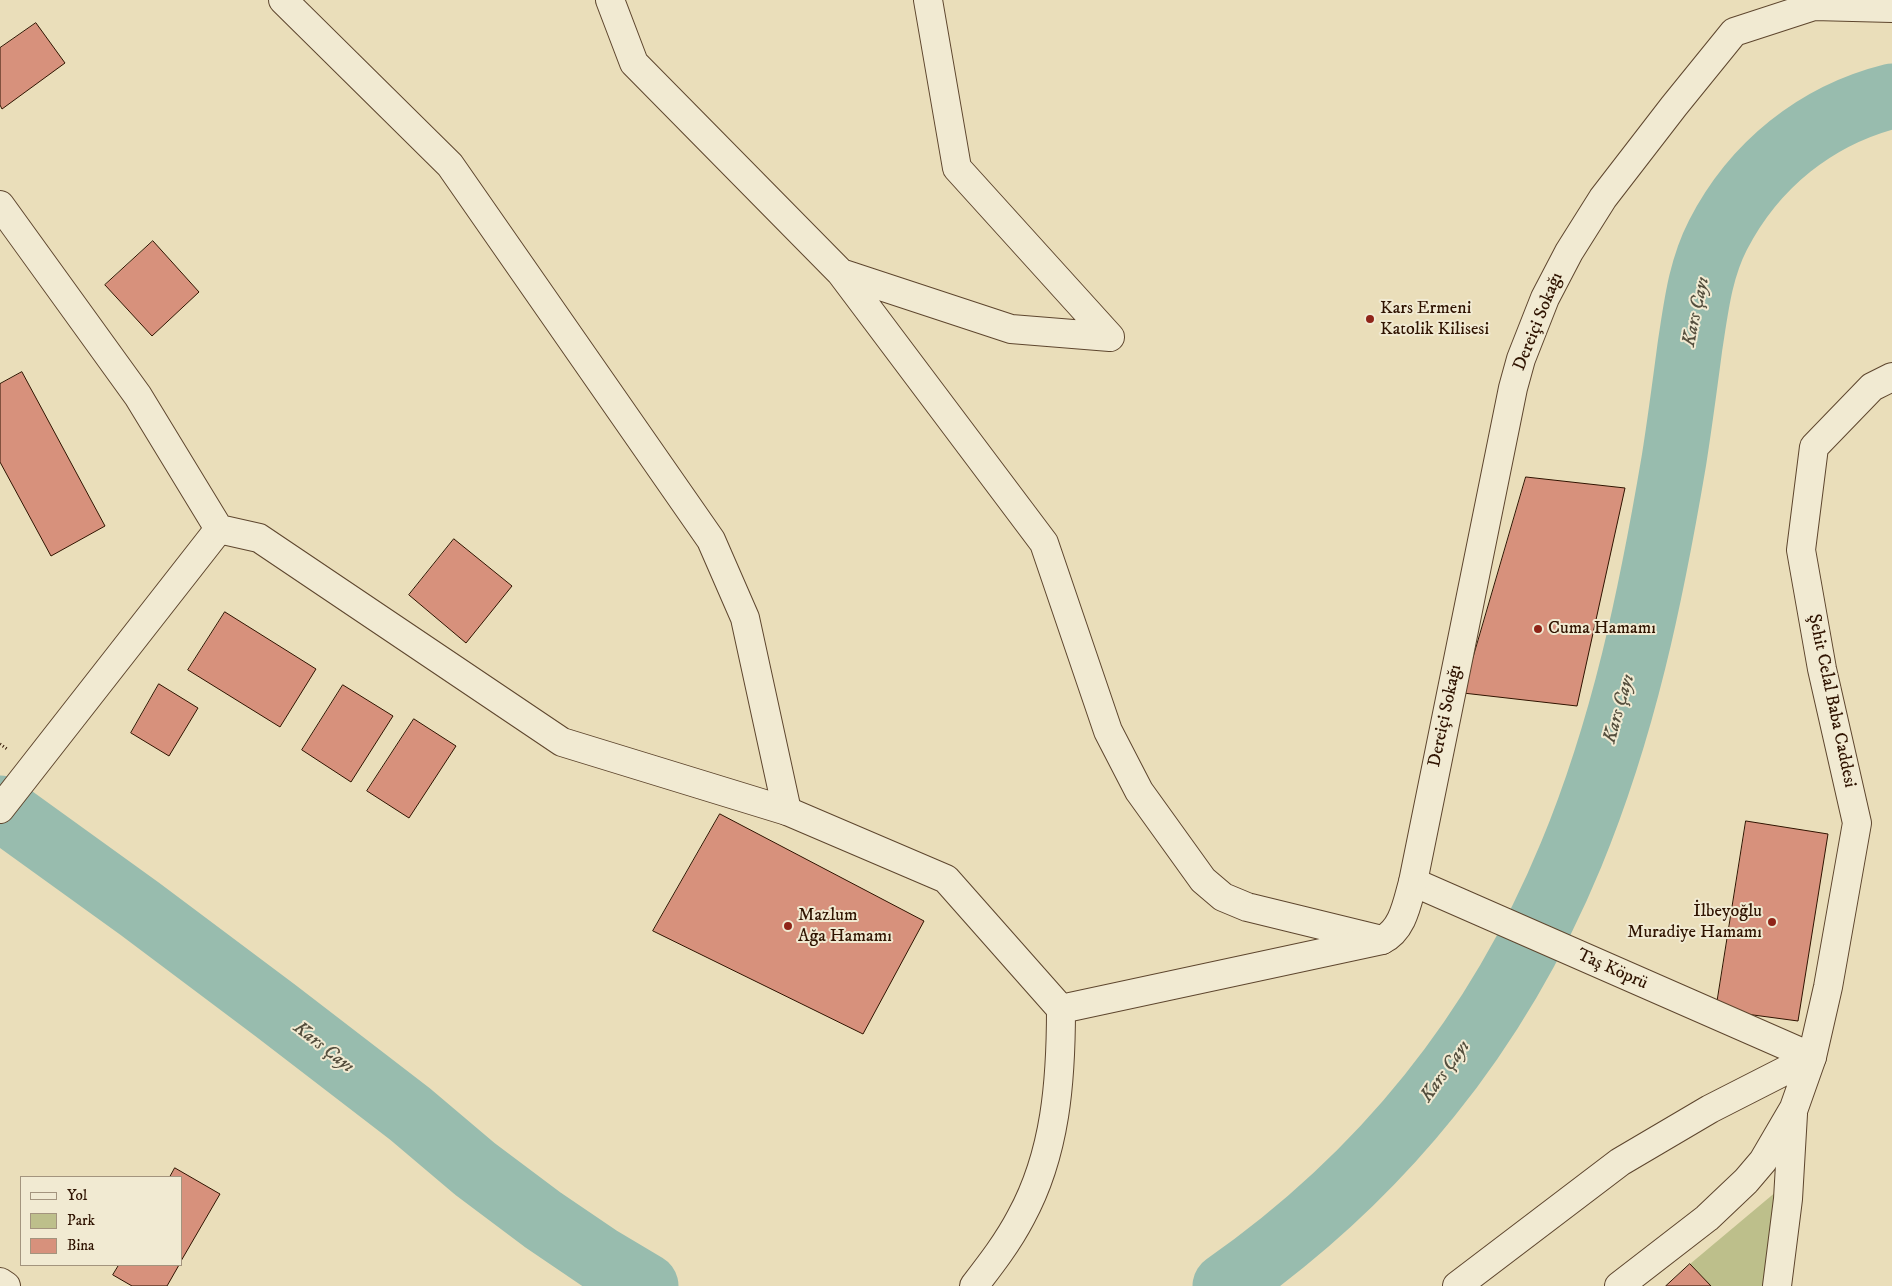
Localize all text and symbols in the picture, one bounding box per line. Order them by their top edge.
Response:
street label: Dereiçi Sokağı [1510,270,1568,374]
water label: Kars Çayı [1679,275,1715,349]
place label: Kars Ermeni Katolik Kilisesi [1380,298,1489,340]
marker: Kars Ermeni Katolik Kilisesi [1364,313,1376,325]
street label: Şehit Celal Baba Caddesi [1802,612,1860,790]
place label: Cuma Hamamı [1548,618,1656,640]
marker: Cuma Hamamı [1532,623,1544,635]
street label: Dereiçi Sokağı [1425,663,1467,769]
water label: Kars Çayı [1599,672,1641,746]
place label: İlbeyoğlu Muradiye Hamamı [1627,901,1762,944]
place label: Mazlum Ağa Hamamı [798,905,892,948]
marker: İlbeyoğlu Muradiye Hamamı [1766,916,1778,928]
marker: Mazlum Ağa Hamamı [782,920,794,932]
street label: Taş Köprü [1573,945,1651,995]
water label: Kars Çayı [288,1017,358,1079]
water label: Kars Çayı [1416,1037,1476,1107]
legend [20,1176,182,1266]
text: Yol [67,1186,87,1205]
text: Park [67,1211,95,1230]
text: Bina [67,1236,95,1255]

